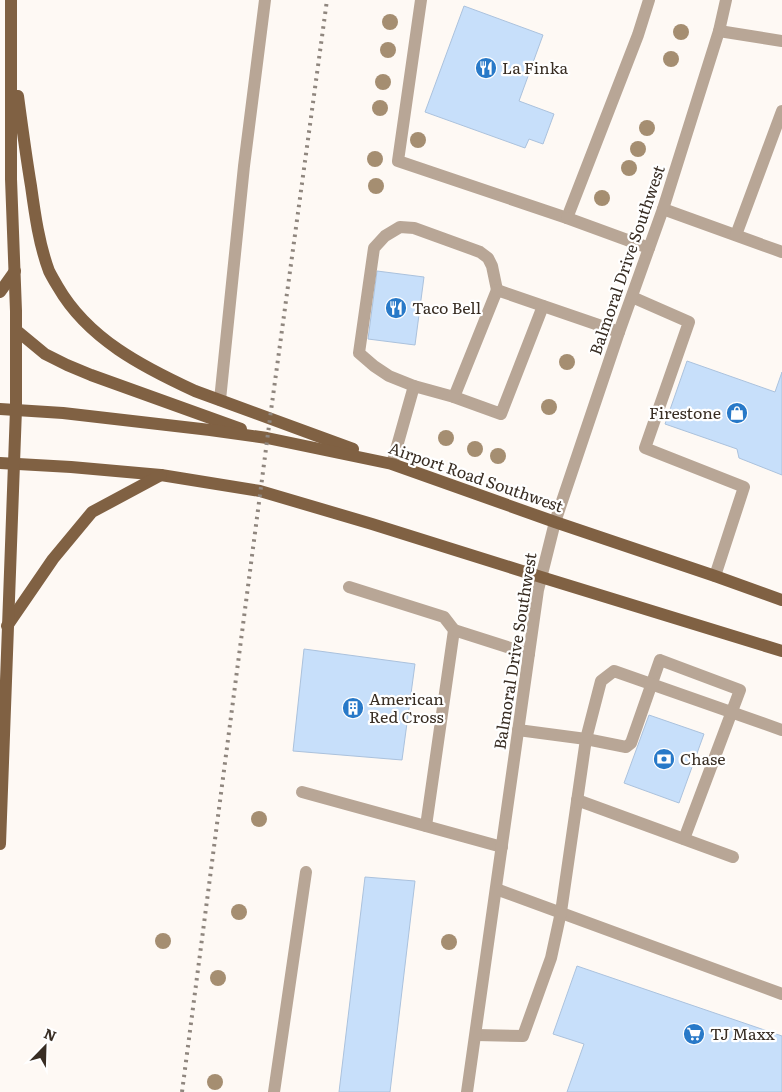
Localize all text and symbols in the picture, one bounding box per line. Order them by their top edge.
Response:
place label: La Finka [502,55,568,79]
restaurant icon: La Finka [474,56,498,80]
street label: Balmoral Drive Southwest [582,161,670,358]
place label: Taco Bell [412,295,481,319]
restaurant icon: Taco Bell [384,296,408,320]
place label: Firestone [649,400,721,424]
shop icon: Firestone [725,401,749,425]
street label: Airport Road Southwest [386,435,567,517]
street label: Balmoral Drive Southwest [487,550,542,751]
place label: American Red Cross [369,686,444,728]
building icon: American Red Cross [341,696,365,720]
place label: Chase [680,746,726,770]
bank icon: Chase [652,747,676,771]
place label: TJ Maxx [710,1021,776,1045]
north arrow [20,1022,70,1072]
supermarket icon: TJ Maxx [682,1022,706,1046]
text: N [41,1023,60,1046]

